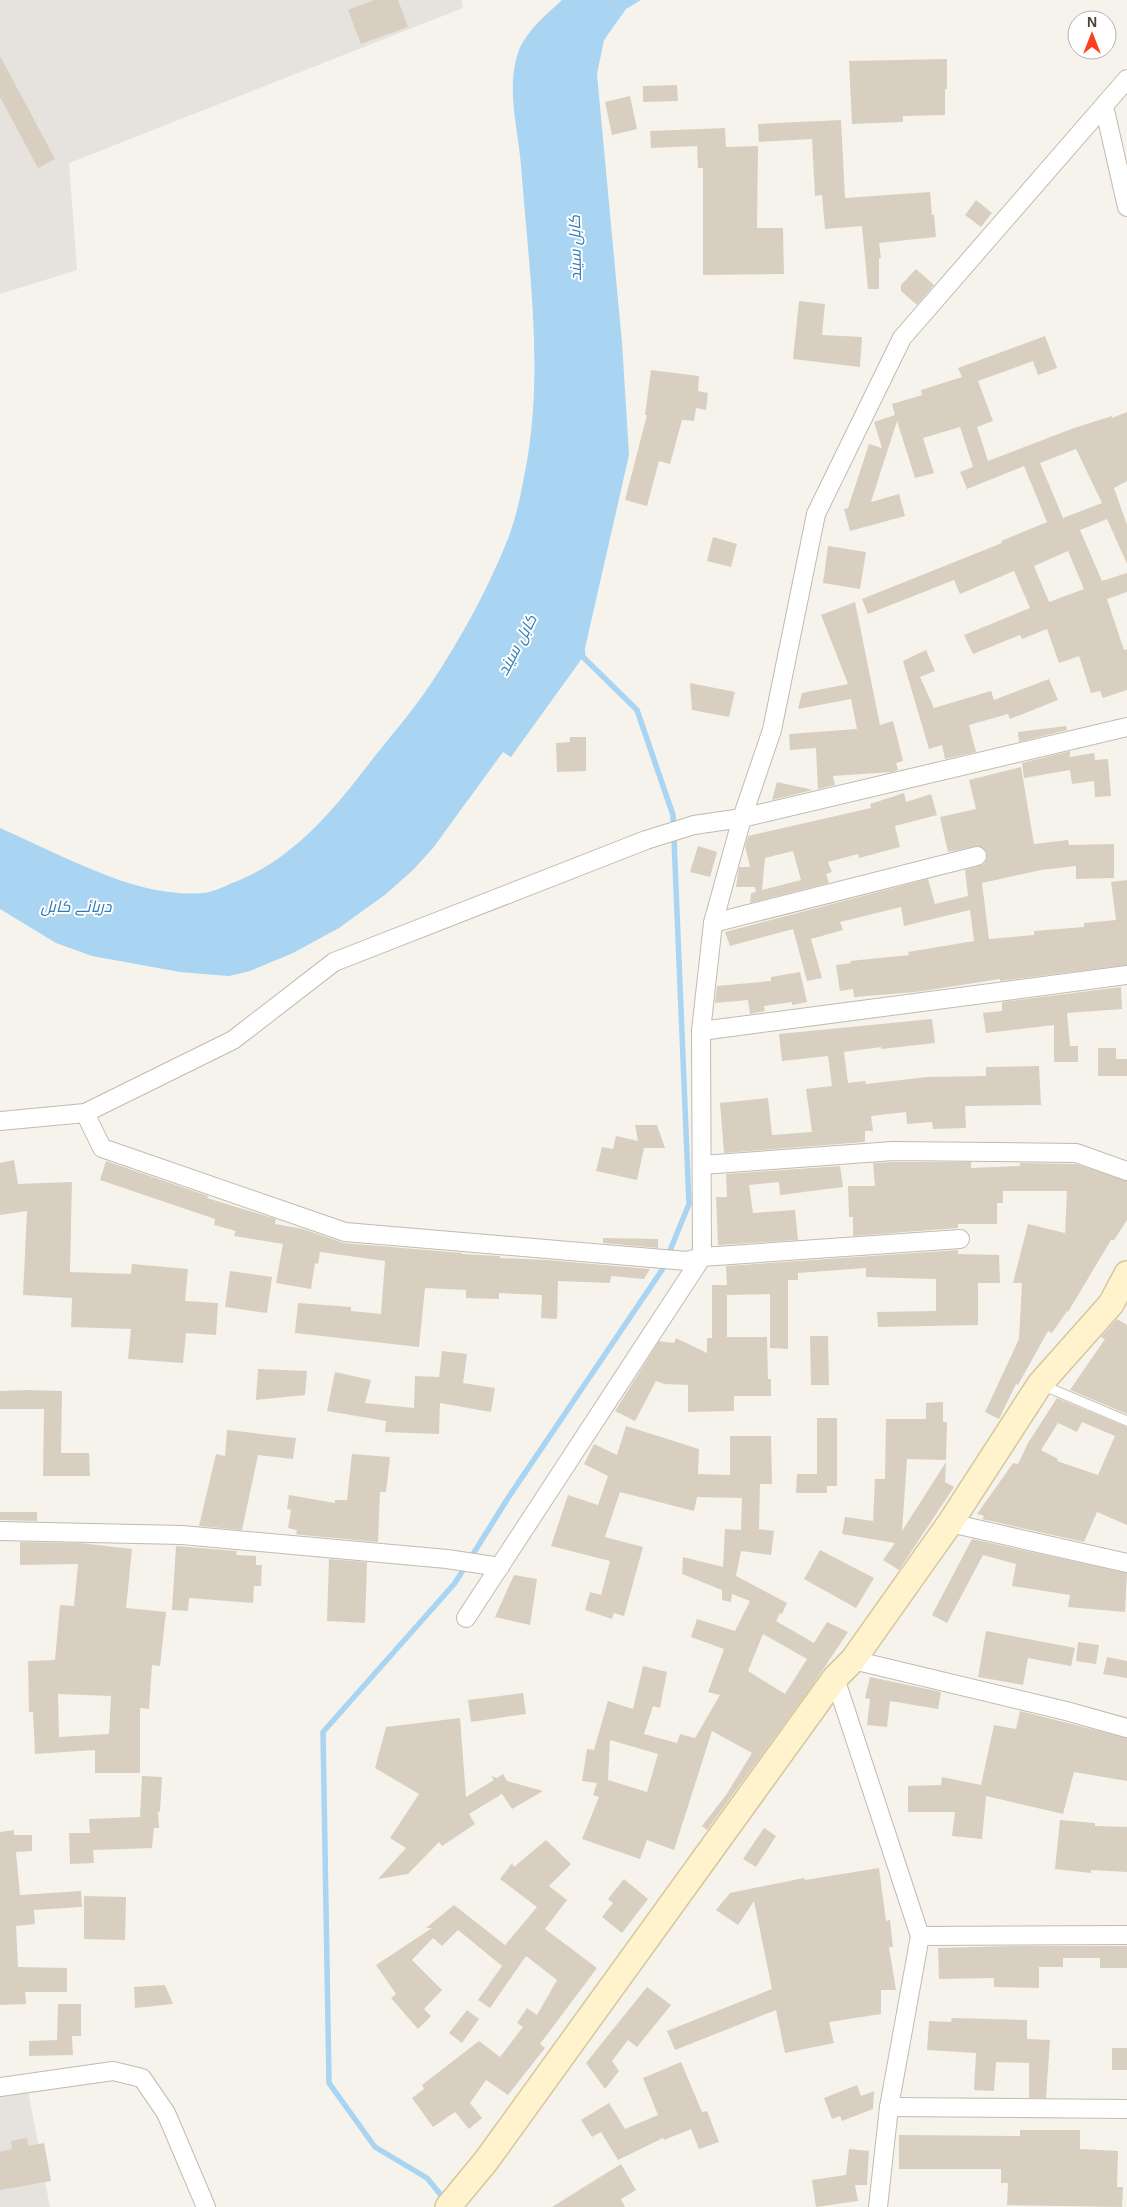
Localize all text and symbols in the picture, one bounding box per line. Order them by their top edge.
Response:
north arrow [1067,10,1117,60]
text: N [1087,14,1097,30]
water label: کابل سيند [566,215,585,281]
water label: کابل سيند [494,612,541,679]
water label: دریائے کابل [40,898,113,916]

